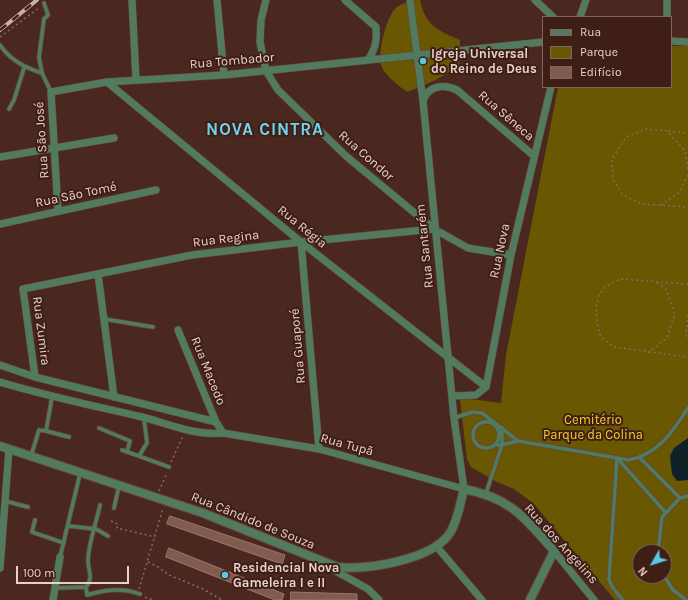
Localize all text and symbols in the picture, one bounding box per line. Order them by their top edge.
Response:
legend [542,16,672,88]
text: Rua [580,25,601,39]
text: Parque [580,45,618,59]
place label: Igreja Universal do Reino de Deus [431,46,537,77]
street label: Rua Tombador [189,50,275,72]
marker: Igreja Universal do Reino de Deus [418,56,428,66]
text: Edifício [580,65,621,79]
street label: Rua Sêneca [475,87,537,145]
street label: Rua São José [32,101,52,179]
district label: NOVA CINTRA [206,120,324,140]
street label: Rua Condor [335,128,397,184]
street label: Rua São Tomé [34,179,118,211]
street label: Rua Régia [274,202,330,252]
street label: Rua Santarém [413,203,437,289]
street label: Rua Nova [487,222,513,280]
street label: Rua Regina [192,227,260,251]
street label: Rua Zumira [29,296,53,366]
street label: Rua Guaporé [287,308,309,384]
street label: Rua Macedo [187,334,229,408]
park label: Cemitério Parque da Colina [543,412,643,443]
street label: Rua Tupã [319,430,375,460]
street label: Rua Cândido de Souza [189,489,317,553]
street label: Rua dos Angelins [521,501,601,587]
north arrow [632,544,672,584]
scale bar [18,558,131,584]
place label: Residencial Nova Gameleira I e II [233,560,339,591]
text: N [636,564,651,578]
text: 100 m [23,566,55,580]
marker: Residencial Nova Gameleira I e II [220,570,230,580]

